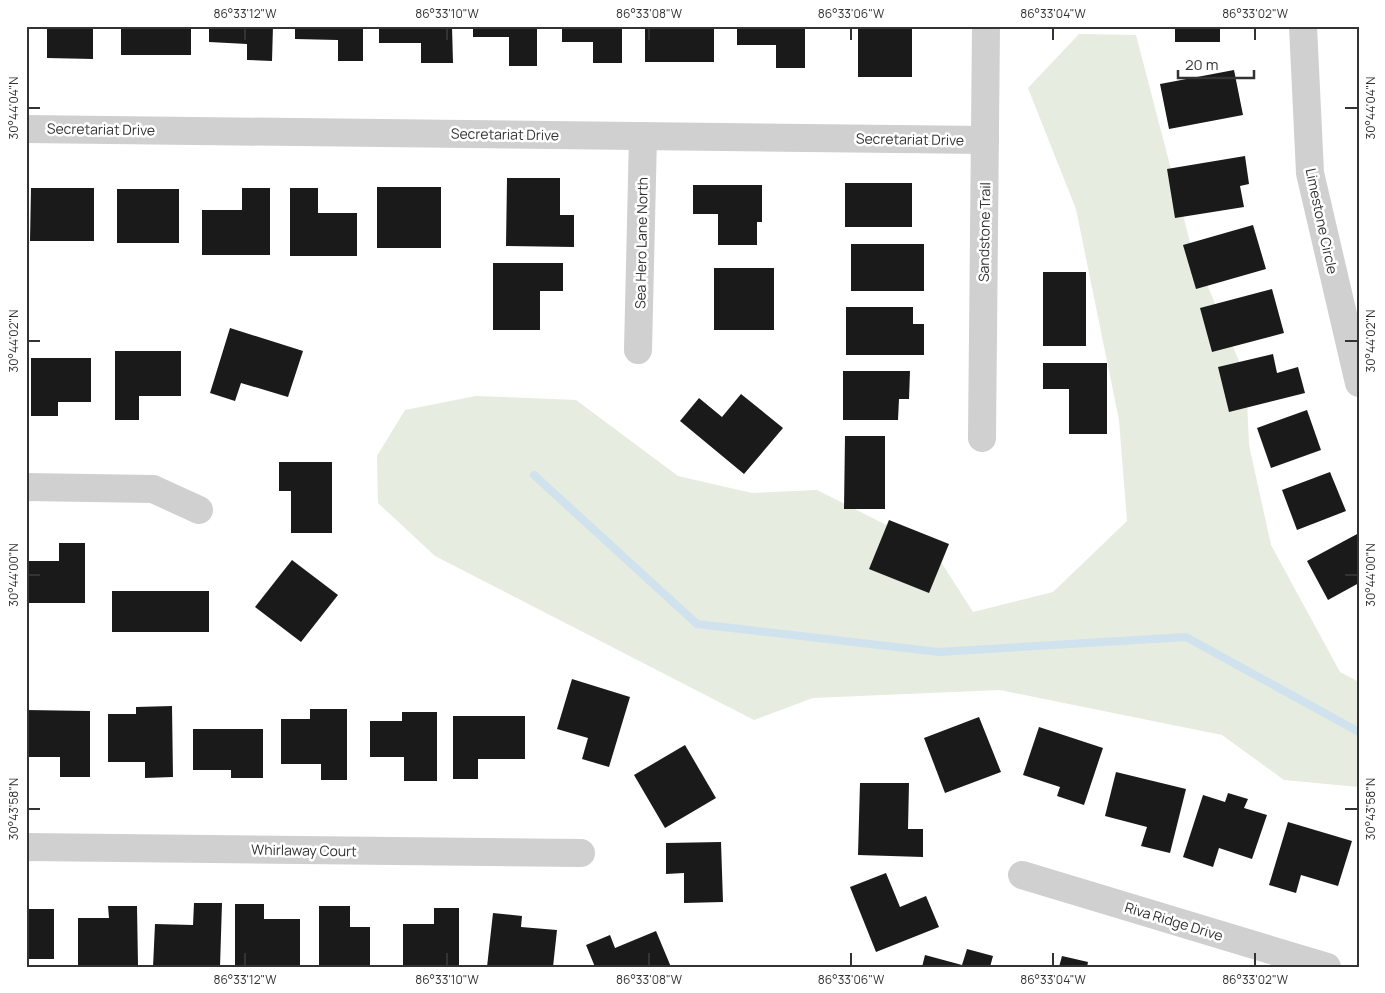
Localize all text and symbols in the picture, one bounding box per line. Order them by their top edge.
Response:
text: 86°33'12"W [213,5,277,22]
text: 86°33'10"W [415,5,480,22]
text: 86°33'08"W [616,5,683,22]
text: 86°33'06"W [818,5,885,22]
text: 86°33'04"W [1020,5,1087,22]
text: 86°33'02"W [1222,5,1289,22]
scale bar [1178,48,1254,80]
text: 20 m [1185,54,1218,75]
text: 30°44'04"N [5,77,22,139]
text: 30°44'04"N [1362,77,1379,139]
street label: Secretariat Drive [47,119,155,139]
street label: Secretariat Drive [451,124,559,144]
street label: Secretariat Drive [856,129,964,149]
street label: Limestone Circle [1301,166,1343,276]
street label: Sea Hero Lane North [630,177,652,309]
street label: Sandstone Trail [974,182,994,282]
text: 30°44'02"N [5,310,22,372]
text: 30°44'02"N [1362,310,1379,372]
text: 30°44'00"N [5,543,22,607]
text: 30°44'00"N [1362,543,1379,607]
text: 30°43'58"N [5,778,22,840]
text: 30°43'58"N [1362,778,1379,840]
street label: Whirlaway Court [251,840,357,860]
street label: Riva Ridge Drive [1123,897,1225,945]
text: 86°33'12"W [213,971,277,988]
text: 86°33'10"W [415,971,480,988]
text: 86°33'08"W [616,971,683,988]
text: 86°33'06"W [818,971,885,988]
text: 86°33'04"W [1020,971,1087,988]
text: 86°33'02"W [1222,971,1289,988]

